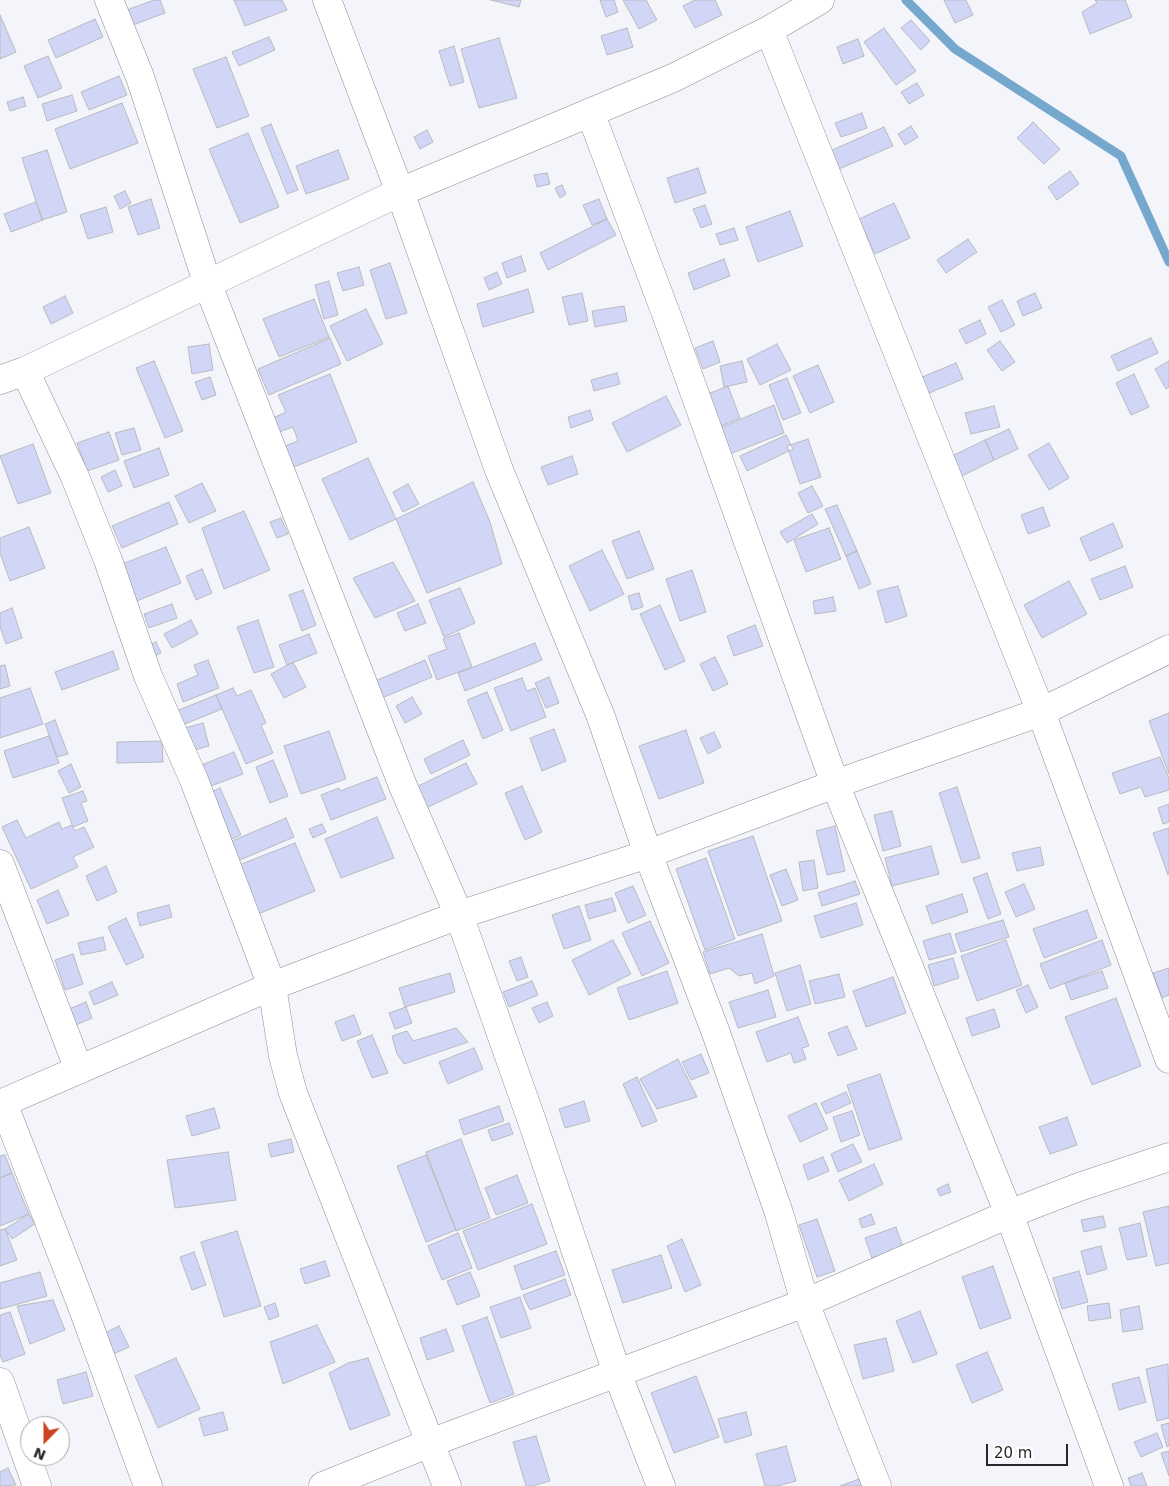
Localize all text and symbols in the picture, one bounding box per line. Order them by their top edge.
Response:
north arrow [20,1416,70,1466]
scale bar [989,1434,1072,1466]
text: N [31,1444,48,1464]
text: 20 m [994,1444,1032,1462]

